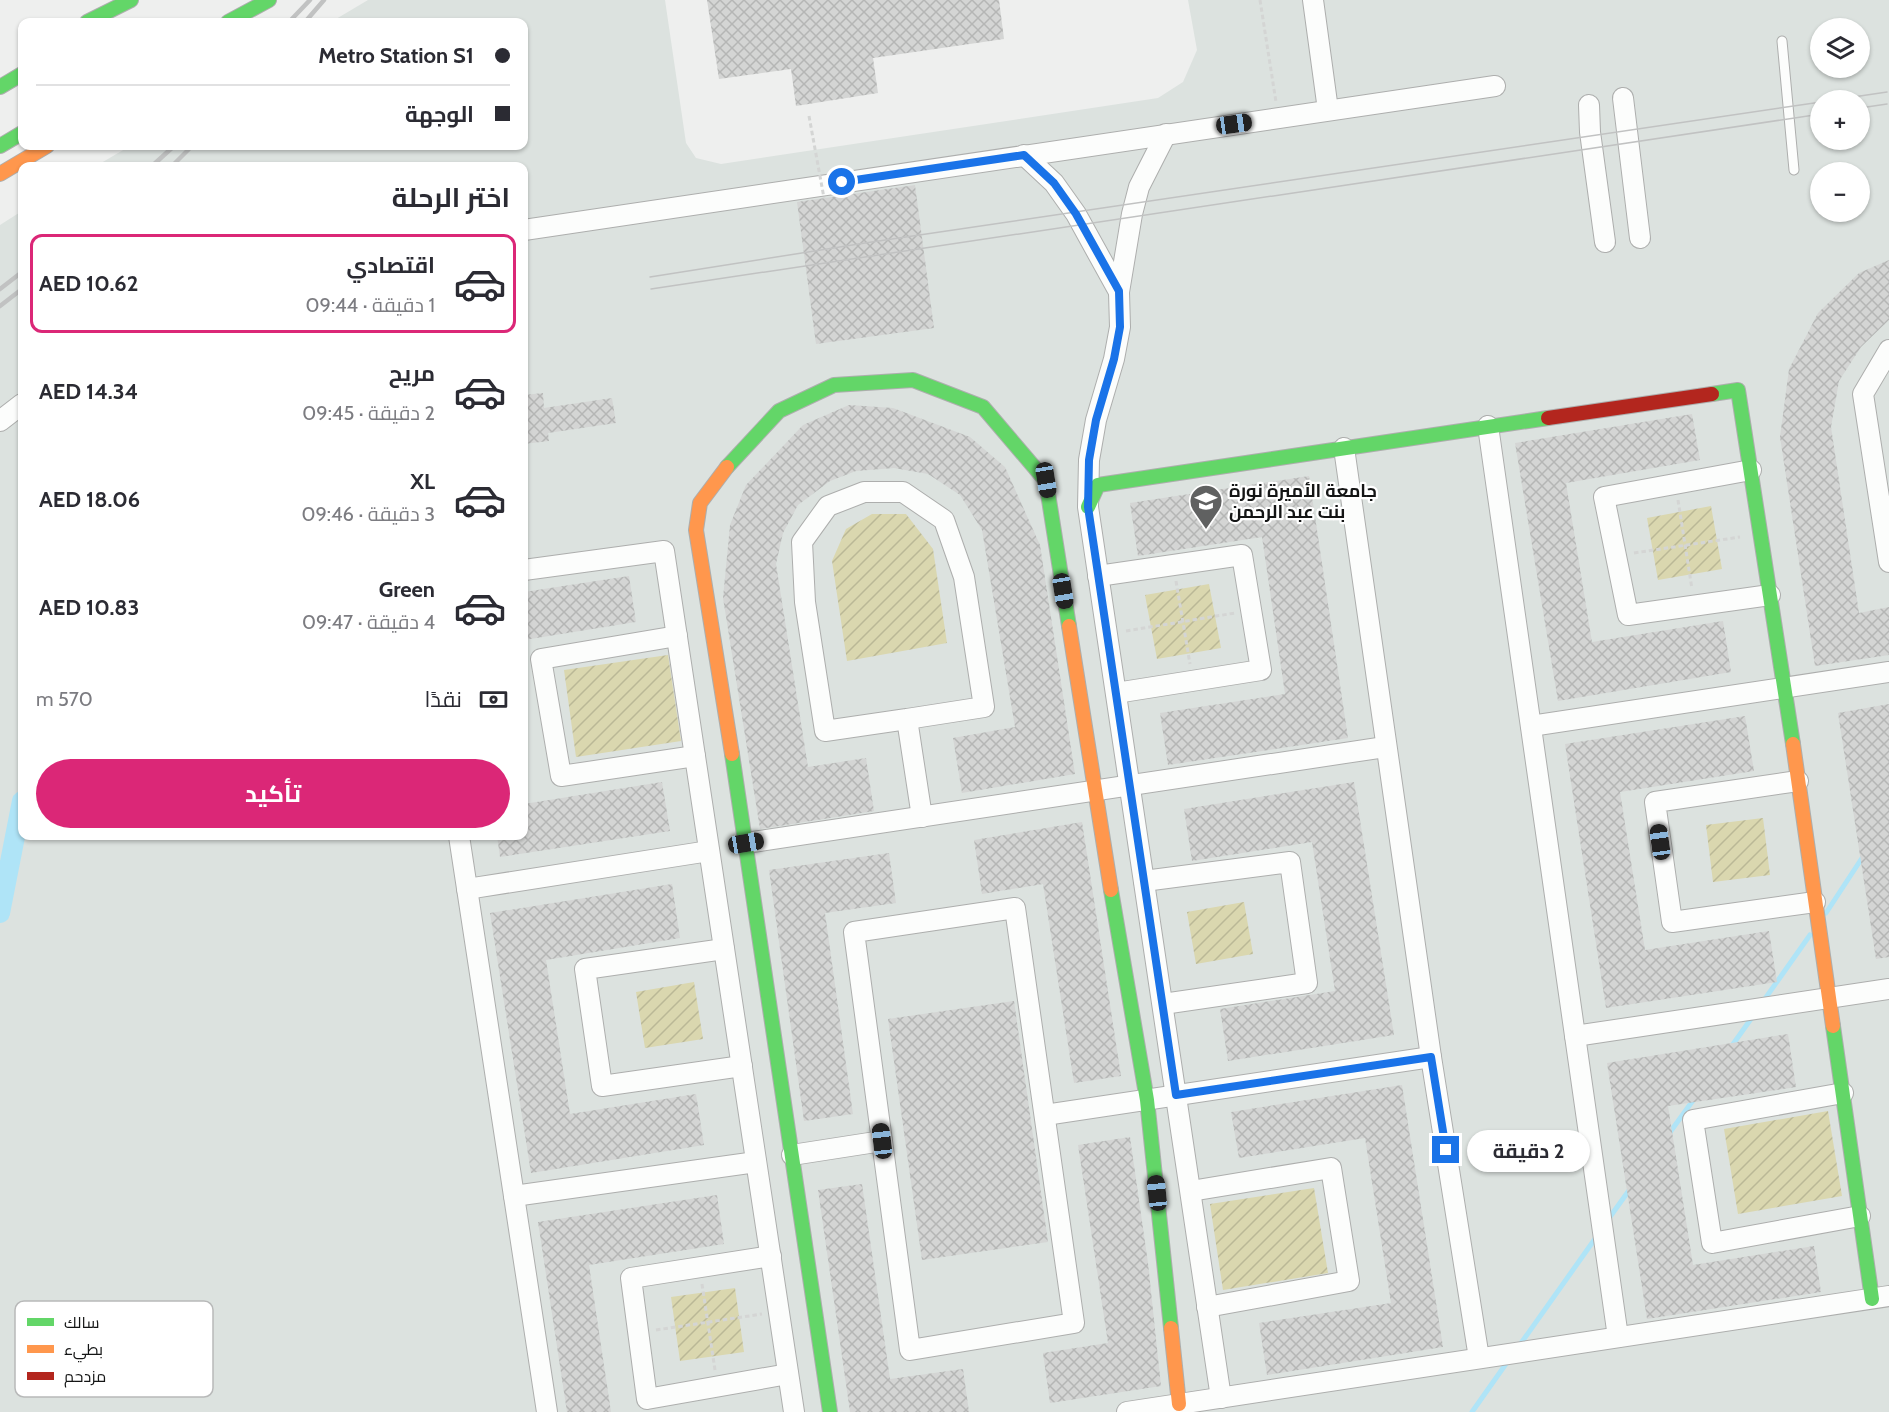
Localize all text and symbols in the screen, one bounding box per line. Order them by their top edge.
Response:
map controls [1810,18,1870,222]
button: layers [1810,18,1870,78]
text: Metro Station S1 [318,42,474,69]
button: + [1810,90,1870,150]
text: الوجهة [405,101,474,128]
car [1215,113,1253,135]
button: − [1810,162,1870,222]
route start [828,168,855,195]
text: اختر الرحلة [392,181,510,214]
text: اقتصادي [346,252,435,279]
icon: car [453,257,507,311]
text: AED 10.62 [39,270,138,297]
text: 1 دقيقة · 09:44 [306,293,435,317]
text: مريح [389,360,435,387]
icon: car [453,365,507,419]
text: AED 14.34 [39,378,138,405]
text: 2 دقيقة · 09:45 [302,401,435,425]
car [1034,461,1058,499]
text: XL [410,468,435,495]
icon: car [453,473,507,527]
place label: جامعة الأميرة نورة بنت عبد الرحمن [1229,480,1377,523]
school or university icon: جامعة الأميرة نورة بنت عبد الرحمن [1188,483,1224,530]
text: AED 18.06 [39,486,140,513]
text: 3 دقيقة · 09:46 [301,502,435,526]
car [1051,572,1075,610]
text: Green [379,576,435,603]
icon: car [453,581,507,635]
text: AED 10.83 [39,594,139,621]
text: 4 دقيقة · 09:47 [302,610,435,634]
icon: cash [477,683,510,716]
text: نقدًا [424,686,462,713]
text: 570 m [36,687,93,711]
button: تأكيد [36,759,510,828]
car [1649,823,1671,861]
car [727,831,765,855]
car [871,1122,893,1160]
callout: 2 دقيقة [1467,1129,1590,1171]
route end [1432,1136,1459,1163]
text: 2 دقيقة [1493,1139,1564,1163]
car [1146,1174,1168,1212]
legend [15,1301,213,1397]
text: سالك [64,1313,99,1332]
text: بطيء [64,1340,103,1363]
text: مزدحم [64,1367,106,1388]

